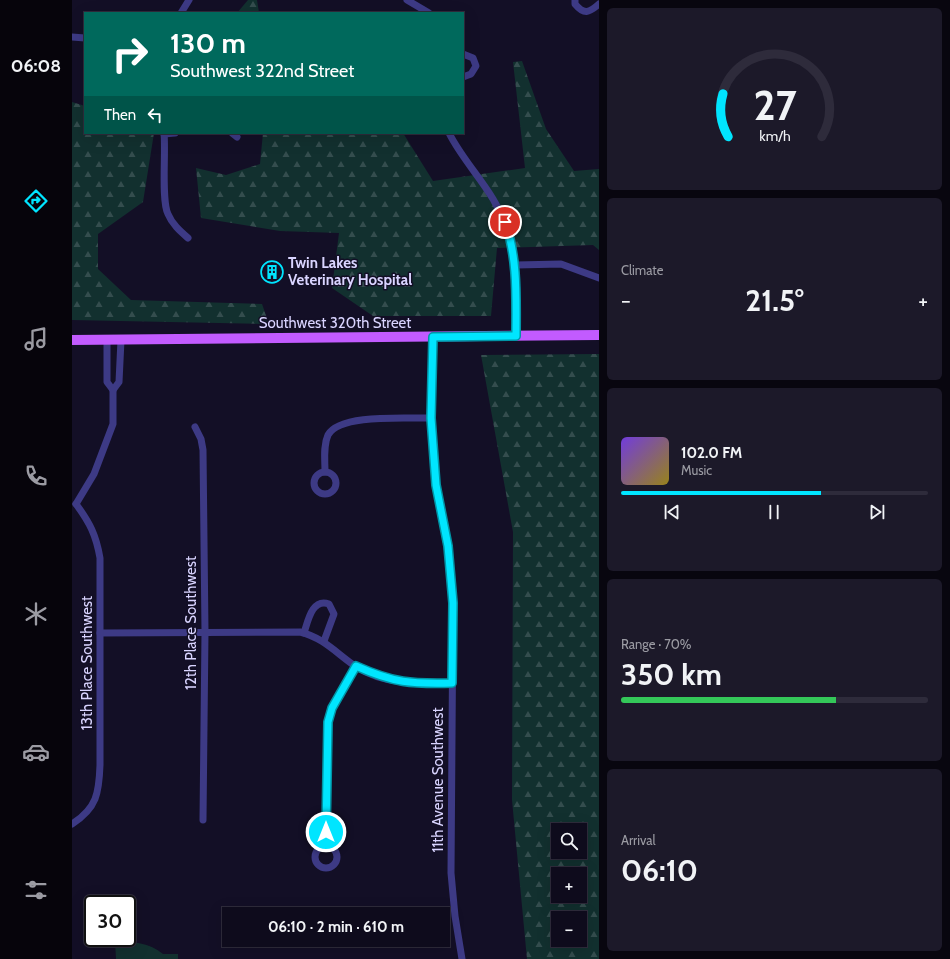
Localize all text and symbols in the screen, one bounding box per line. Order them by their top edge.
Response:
text: 130 m [170,26,246,60]
icon: right [104,28,156,80]
text: 06:08 [11,55,61,77]
text: Southwest 322nd Street [170,60,354,82]
text: 27 [753,80,796,130]
icon: left [144,104,166,126]
text: Then [104,106,136,124]
text: km/h [759,127,790,145]
icon: directions [22,187,50,215]
pin [488,205,522,239]
icon: arrive [494,211,516,233]
place label: Twin Lakes Veterinary Hospital [288,254,412,289]
building icon: Twin Lakes Veterinary Hospital [259,259,285,285]
text: Climate [621,262,663,278]
text: 21.5° [745,282,804,319]
text: − [621,287,631,314]
text: + [918,287,928,314]
street label: Southwest 320th Street [259,314,411,332]
icon: music [22,325,50,353]
text: 102.0 FM [681,444,742,462]
icon: phone [22,462,50,490]
text: Music [681,462,712,478]
icon: previous [661,501,683,523]
icon: pause [763,501,785,523]
icon: next [866,501,888,523]
street label: 12th Place Southwest [182,556,200,690]
street label: 13th Place Southwest [78,596,96,730]
icon: climate [22,600,50,628]
text: Range · 70% [621,636,692,652]
text: 350 km [621,656,722,693]
street label: 11th Avenue Southwest [429,708,447,852]
icon: car [22,738,50,766]
position arrow [305,811,347,853]
map controls [551,823,587,947]
button: search [551,823,587,859]
text: Arrival [621,832,656,848]
text: 06:10 [621,852,698,889]
button: + [551,867,587,903]
icon: filters [22,876,50,904]
speed limit sign: 30 [84,895,136,947]
button: − [551,911,587,947]
text: 06:10 · 2 min · 610 m [268,918,404,936]

